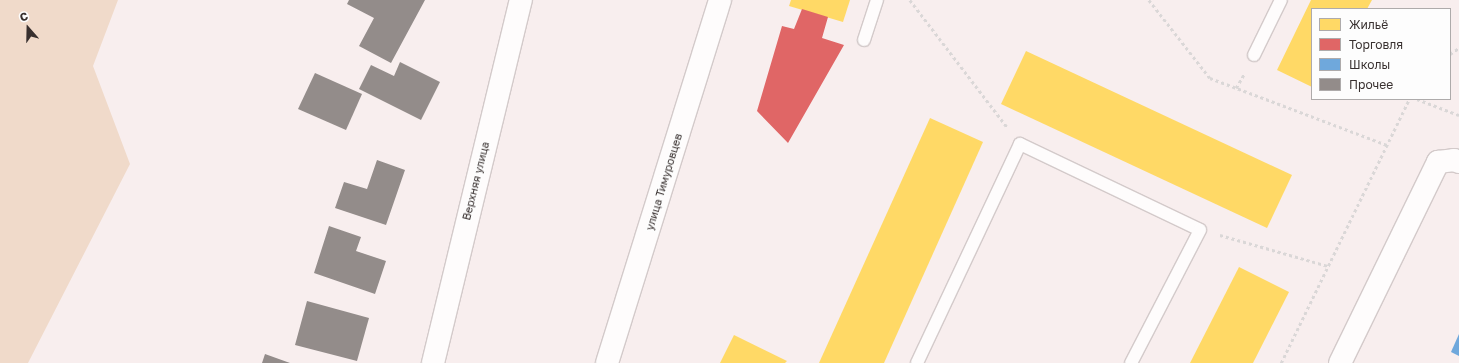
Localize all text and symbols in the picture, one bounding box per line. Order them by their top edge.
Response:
north arrow [8,8,48,48]
legend [1311,8,1451,100]
text: С [18,9,30,24]
text: Жильё [1349,17,1388,32]
text: Торговля [1349,37,1403,52]
text: Школы [1349,57,1390,72]
text: Прочее [1349,77,1393,92]
street label: улица Тимуровцев [643,132,685,232]
street label: Верхняя улица [460,140,492,222]

